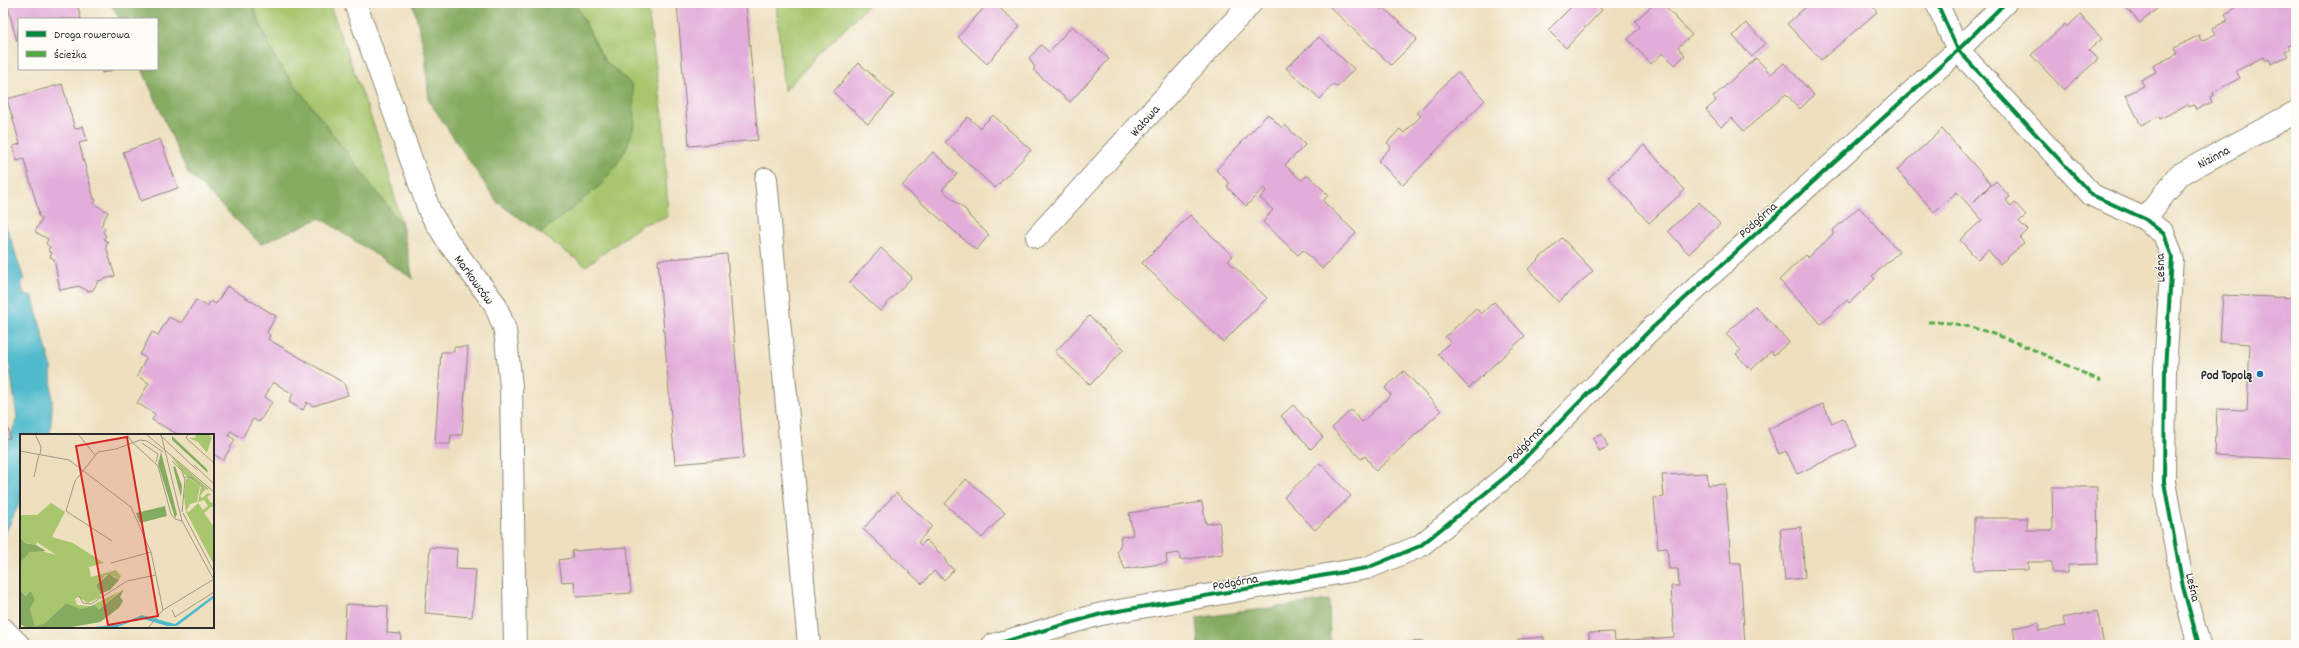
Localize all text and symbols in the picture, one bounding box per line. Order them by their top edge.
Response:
legend [18,18,158,70]
text: Droga rowerowa [54,27,130,44]
text: Ścieżka [54,47,87,64]
street label: Wałowa [1126,101,1166,142]
street label: Nizinna [2195,141,2235,175]
street label: Podgórna [1735,198,1783,243]
street label: Markowców [448,252,498,309]
street label: Leśna [2151,252,2171,283]
place label: Pod Topolą [2201,367,2252,386]
marker: Pod Topolą [2255,369,2265,379]
street label: Podgórna [1503,422,1549,469]
inset map [20,434,214,628]
street label: Podgórna [1211,570,1261,597]
street label: Leśna [2179,571,2204,605]

